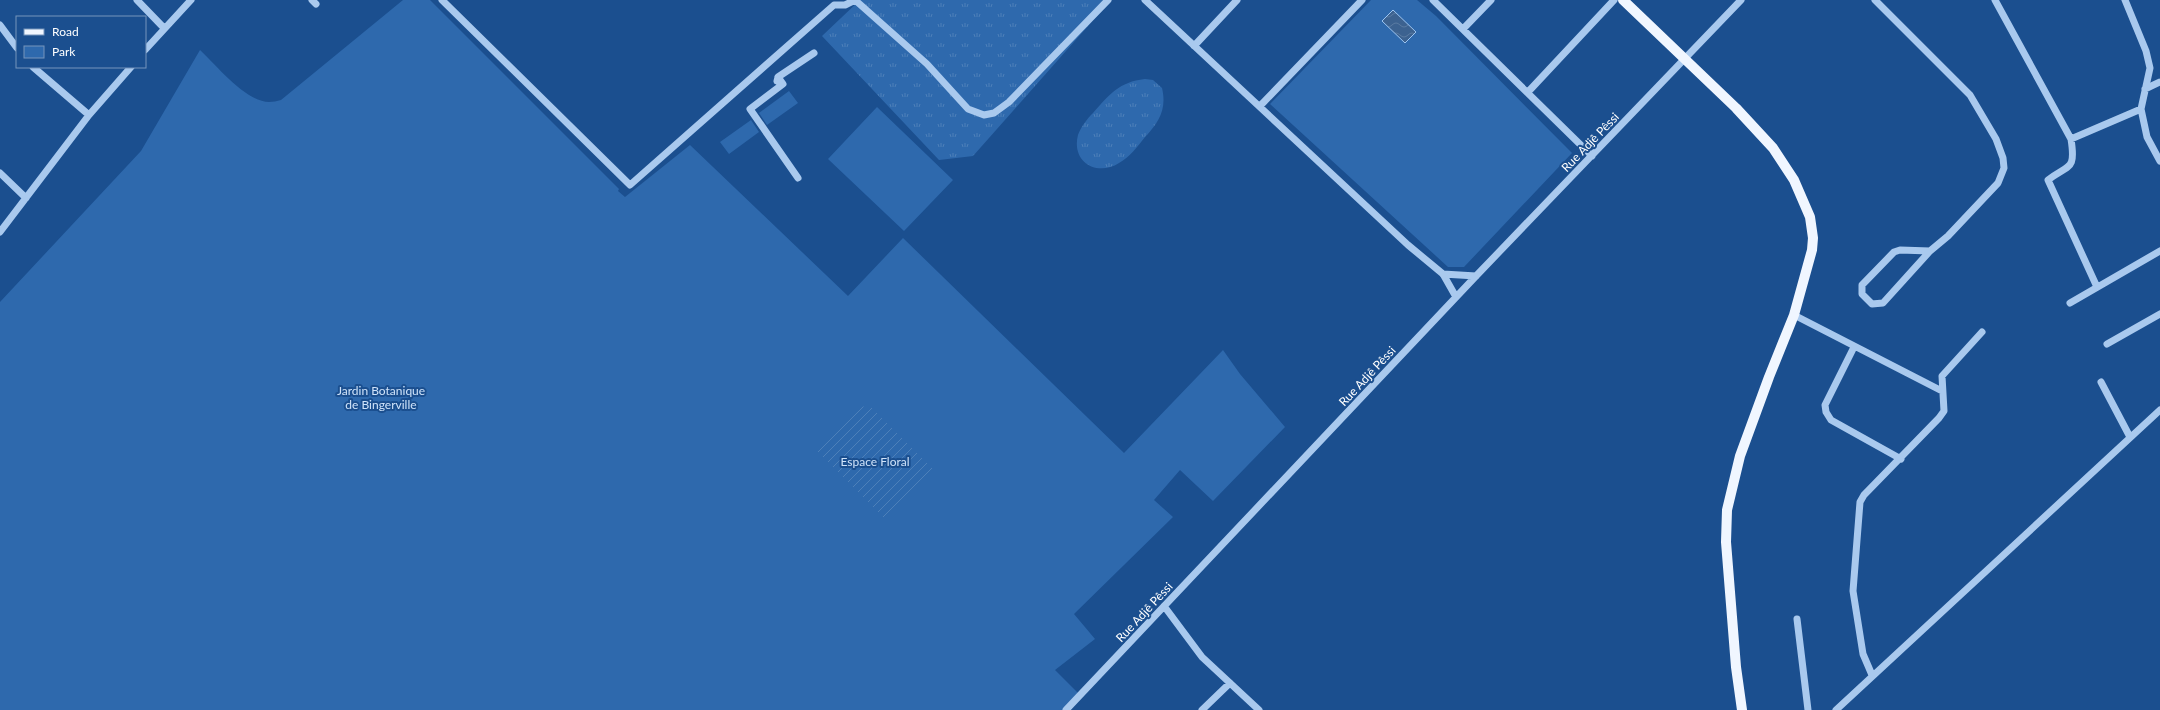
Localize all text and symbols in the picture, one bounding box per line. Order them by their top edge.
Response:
legend [16,16,146,68]
text: Road [52,24,79,39]
text: Park [52,44,76,59]
street label: Rue Adjê Pêssi [1558,109,1622,175]
street label: Rue Adjê Pêssi [1335,343,1399,409]
park label: Jardin Botanique de Bingerville [337,383,425,412]
park label: Espace Floral [840,454,910,469]
street label: Rue Adjê Pêssi [1112,579,1176,645]

